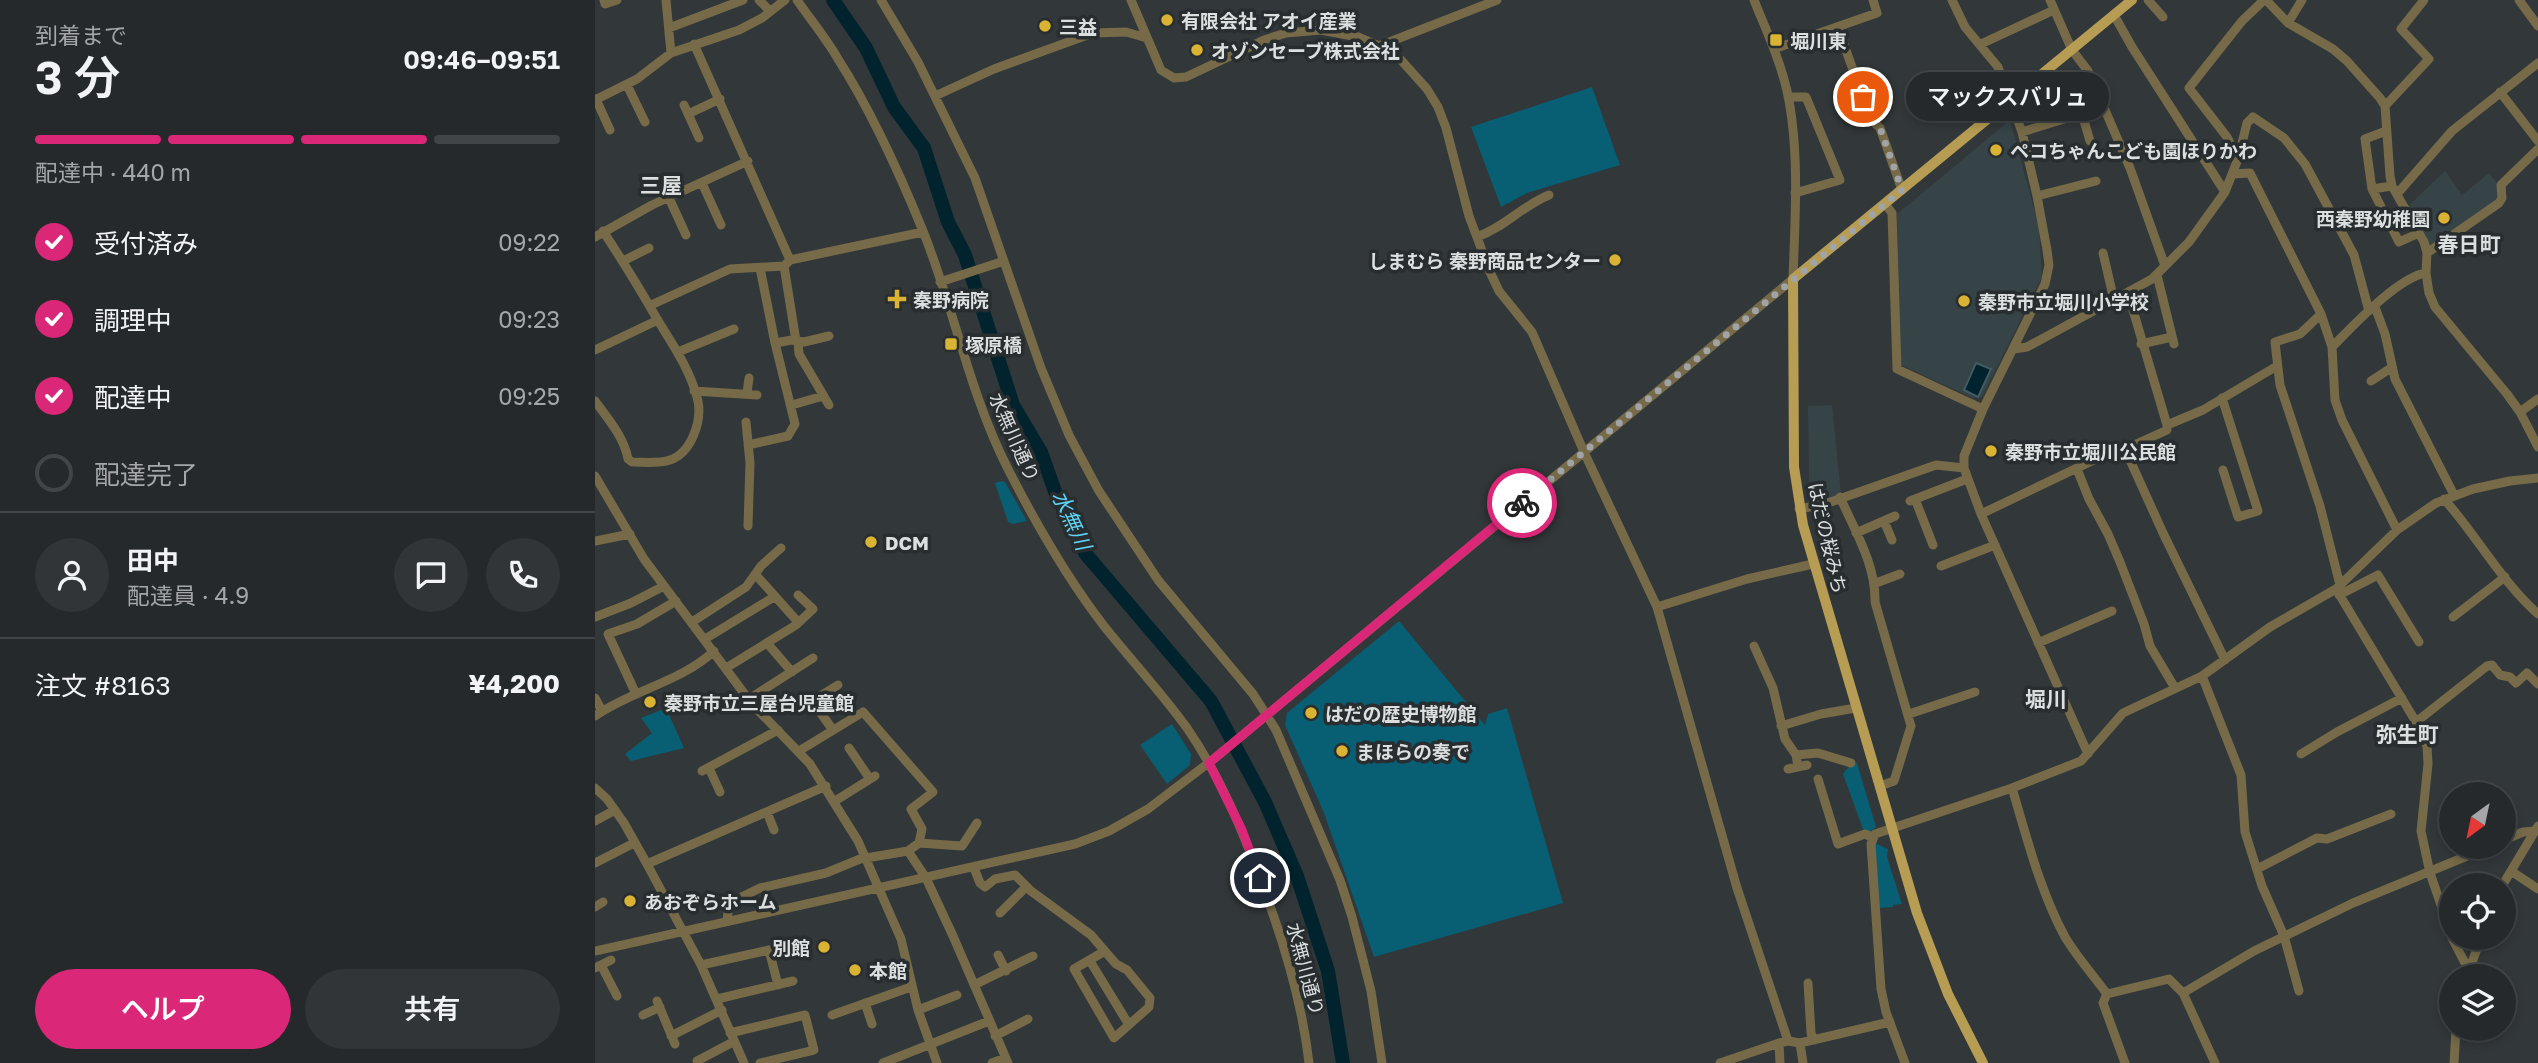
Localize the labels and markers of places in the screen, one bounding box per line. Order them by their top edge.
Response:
place label: 有限会社 アオイ産業 [1181,9,1357,32]
marker: 有限会社 アオイ産業 [1159,12,1175,28]
place label: 三益 [1059,15,1097,38]
marker: 三益 [1037,18,1053,34]
place label: 堀川東 [1790,29,1847,52]
marker: 堀川東 [1768,32,1784,48]
place label: オゾンセーブ株式会社 [1211,39,1400,62]
marker: オゾンセーブ株式会社 [1189,42,1205,58]
pin [1833,67,1893,127]
callout: マックスバリュ [1905,72,2108,122]
place label: ペコちゃんこども園ほりかわ [2010,139,2257,162]
marker: ペコちゃんこども園ほりかわ [1988,142,2004,158]
place label: 西秦野幼稚園 [2316,207,2430,230]
marker: 西秦野幼稚園 [2436,210,2452,226]
place label: しまむら 秦野商品センター [1368,249,1601,272]
marker: しまむら 秦野商品センター [1607,252,1623,268]
place label: 秦野病院 [913,288,989,311]
marker: 秦野病院 [887,289,907,309]
place label: 秦野市立堀川小学校 [1978,290,2149,313]
marker: 秦野市立堀川小学校 [1956,293,1972,309]
place label: 塚原橋 [965,333,1022,356]
marker: 塚原橋 [943,336,959,352]
place label: 秦野市立堀川公民館 [2005,440,2176,463]
marker: 秦野市立堀川公民館 [1983,443,1999,459]
place label: DCM [885,531,929,554]
marker: DCM [863,534,879,550]
place label: 秦野市立三屋台児童館 [664,691,854,714]
marker: 秦野市立三屋台児童館 [642,694,658,710]
place label: はだの歴史博物館 [1325,702,1477,725]
marker: はだの歴史博物館 [1303,705,1319,721]
place label: まほらの奏で [1356,740,1470,763]
marker: まほらの奏で [1334,743,1350,759]
pin [1230,848,1290,908]
place label: あおぞらホーム [644,890,776,913]
marker: あおぞらホーム [622,893,638,909]
place label: 別館 [772,936,810,959]
marker: 別館 [816,939,832,955]
place label: 本館 [869,959,907,982]
marker: 本館 [847,962,863,978]

